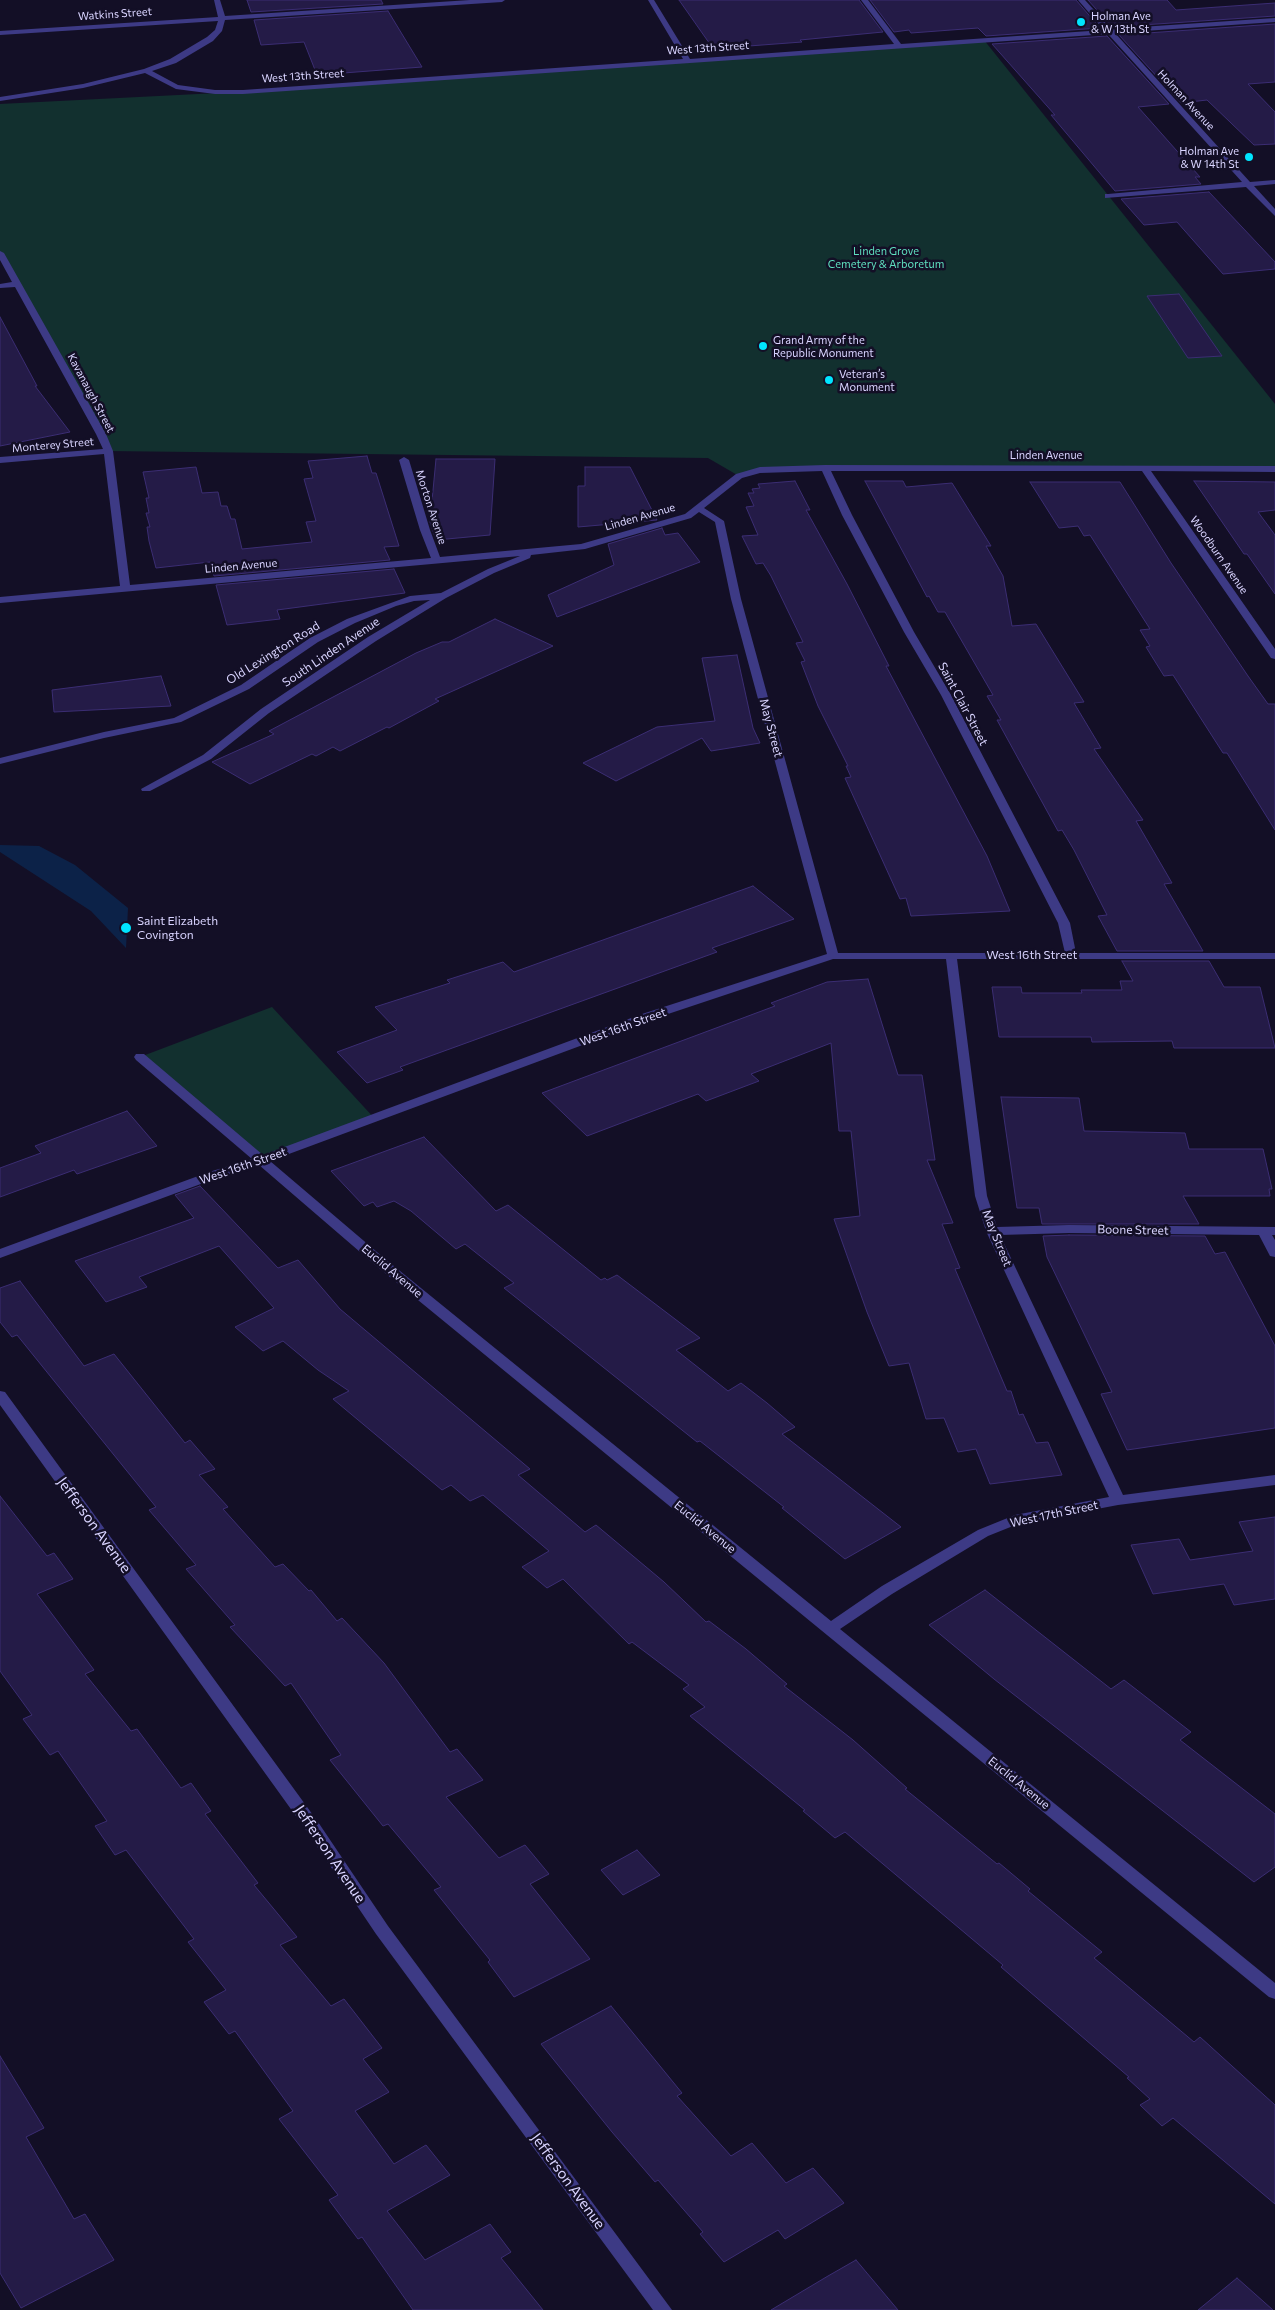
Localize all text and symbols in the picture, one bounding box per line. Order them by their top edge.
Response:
street label: Watkins Street [78,5,152,23]
place label: Holman Ave & W 13th St [1091,9,1151,35]
marker: Holman Ave & W 13th St [1075,16,1087,28]
street label: West 13th Street [666,39,750,57]
street label: West 13th Street [261,67,345,85]
street label: Holman Avenue [1155,67,1217,133]
place label: Holman Ave & W 14th St [1179,144,1239,170]
marker: Holman Ave & W 14th St [1243,151,1255,163]
park label: Linden Grove Cemetery & Arboretum [828,244,944,270]
place label: Grand Army of the Republic Monument [773,333,874,359]
marker: Grand Army of the Republic Monument [757,340,769,352]
street label: Kavanaugh Street [65,351,117,435]
place label: Veteran’s Monument [839,367,895,393]
marker: Veteran’s Monument [823,374,835,386]
street label: Monterey Street [11,435,95,455]
street label: Linden Avenue [1010,448,1082,462]
street label: Morton Avenue [413,468,449,546]
street label: Linden Avenue [603,501,677,533]
street label: Woodburn Avenue [1187,514,1251,596]
street label: Linden Avenue [204,556,278,576]
street label: South Linden Avenue [280,614,382,690]
street label: Old Lexington Road [224,618,322,688]
street label: Saint Clair Street [935,660,991,748]
street label: May Street [756,697,786,759]
place label: Saint Elizabeth Covington [137,914,218,942]
marker: Saint Elizabeth Covington [119,921,133,935]
street label: West 16th Street [987,948,1077,962]
street label: West 16th Street [578,1005,668,1049]
street label: West 16th Street [198,1144,288,1188]
street label: May Street [979,1208,1015,1268]
street label: Boone Street [1097,1222,1169,1238]
street label: Euclid Avenue [359,1241,425,1301]
street label: Jefferson Avenue [53,1474,135,1576]
street label: Euclid Avenue [671,1498,739,1556]
street label: West 17th Street [1009,1498,1099,1530]
street label: Euclid Avenue [985,1754,1053,1812]
street label: Jefferson Avenue [291,1802,369,1906]
street label: Jefferson Avenue [527,2130,609,2232]

